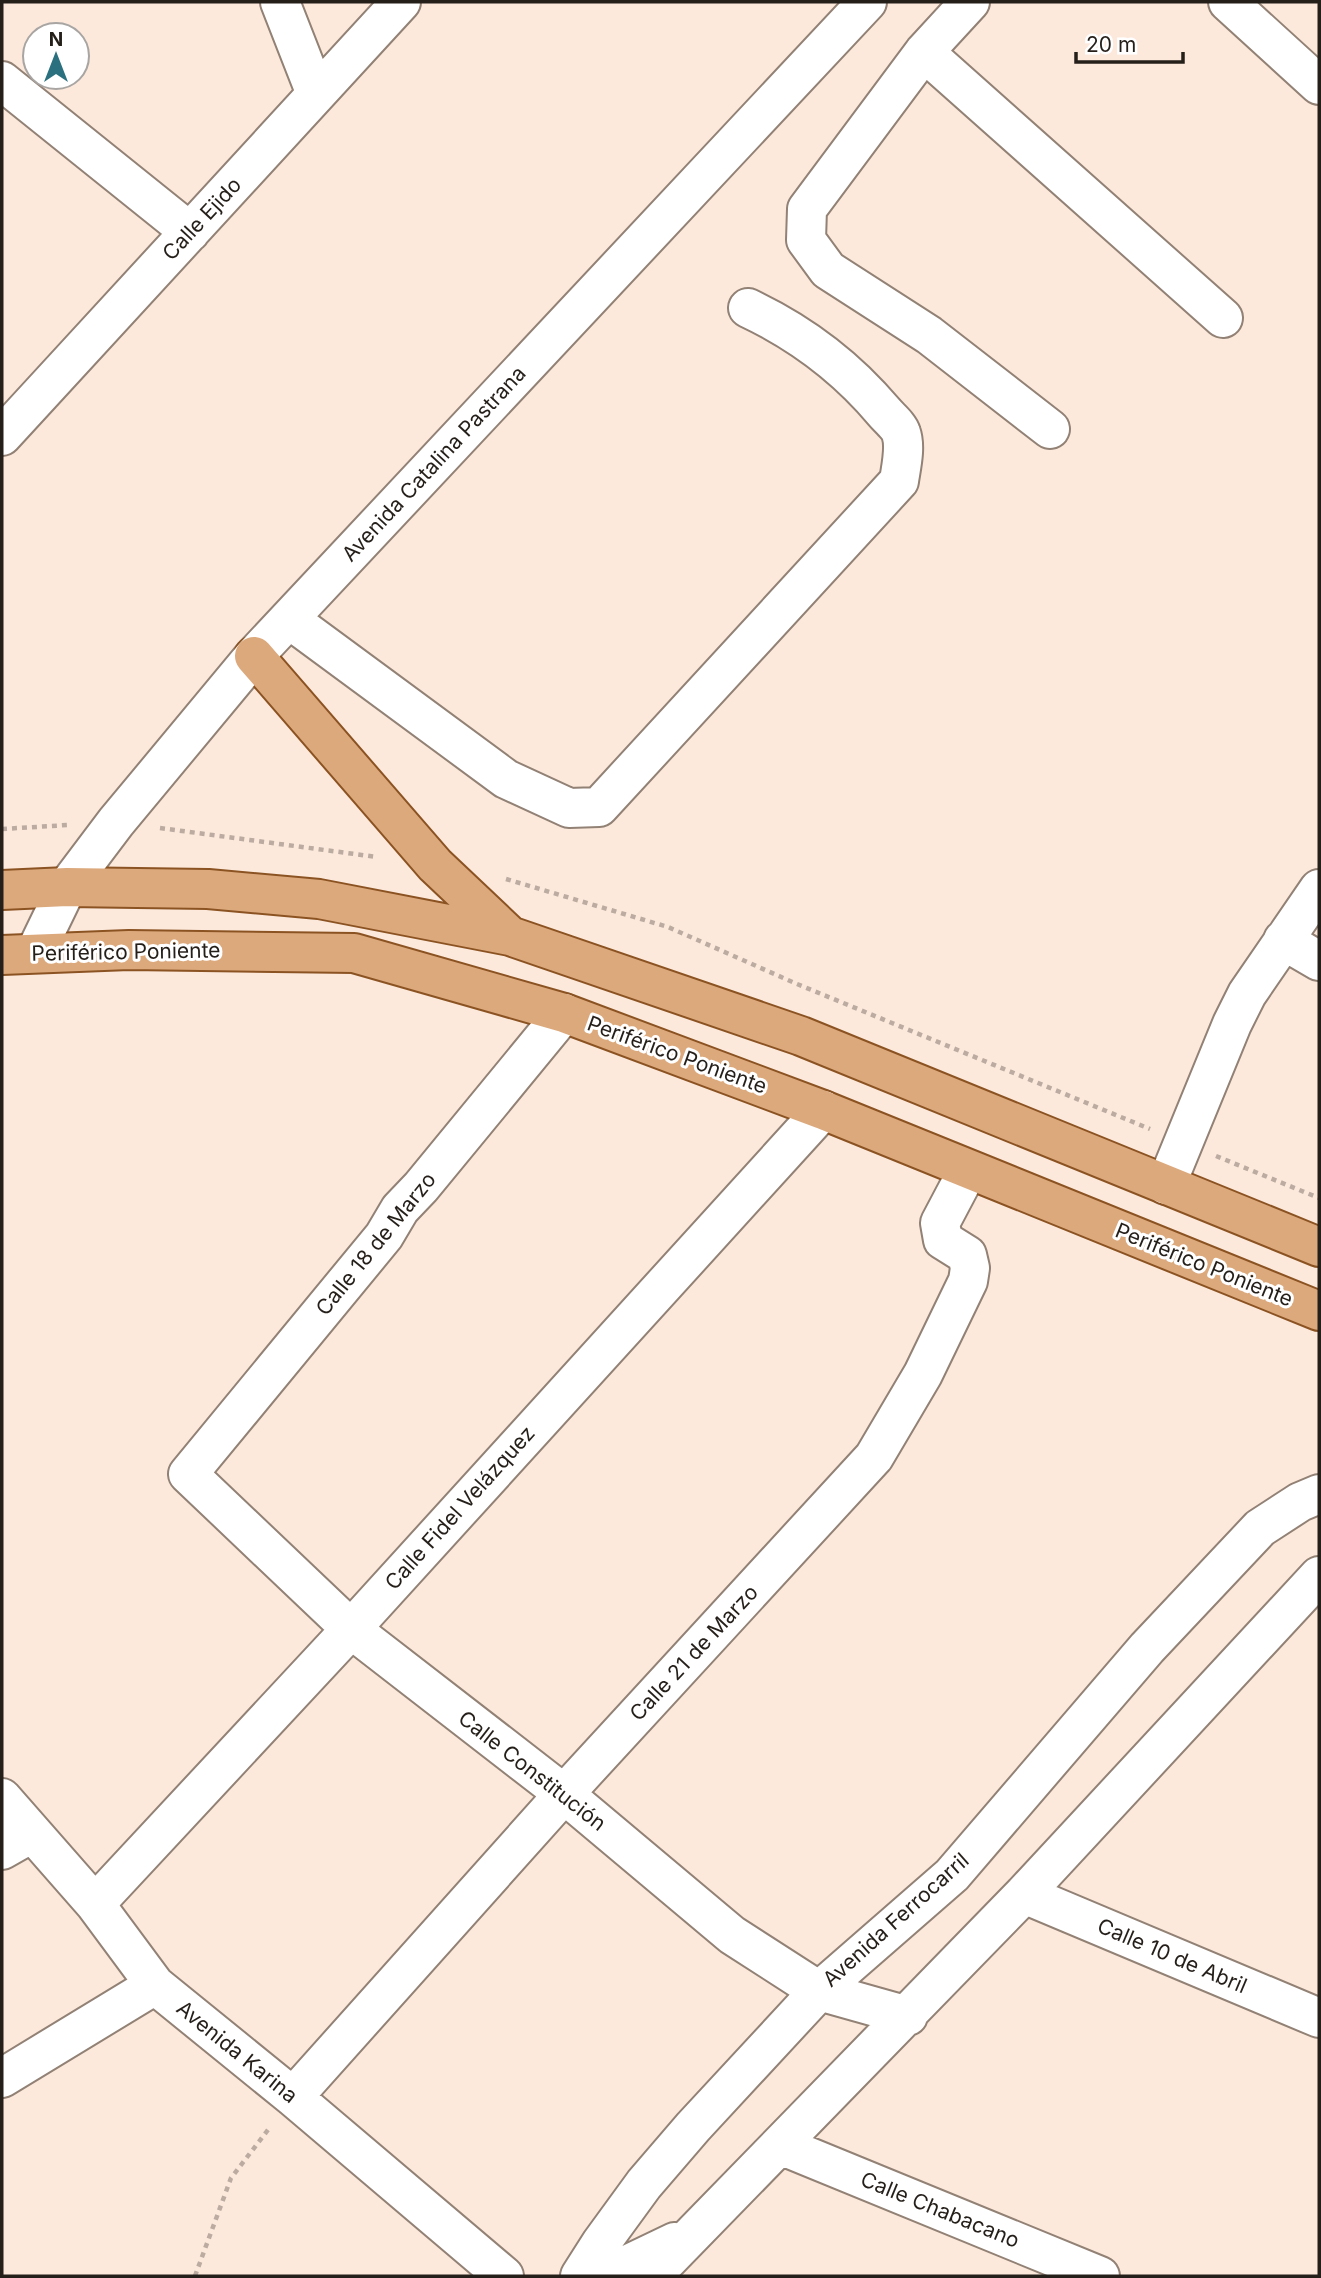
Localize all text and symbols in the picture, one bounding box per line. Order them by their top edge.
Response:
north arrow [21,21,91,91]
scale bar [1076,21,1183,65]
text: N [49,28,63,51]
text: 20 m [1086,32,1136,57]
street label: Calle Ejido [157,172,246,265]
street label: Avenida Catalina Pastrana [337,361,531,567]
street label: Periférico Poniente [31,937,221,966]
street label: Periférico Poniente [584,1010,770,1099]
street label: Calle 18 de Marzo [310,1167,441,1320]
street label: Periférico Poniente [1112,1218,1297,1312]
street label: Calle Fidel Velázquez [380,1421,540,1595]
street label: Calle 21 de Marzo [624,1580,763,1726]
street label: Calle Constitución [454,1705,611,1836]
street label: Avenida Ferrocarril [818,1848,974,1992]
street label: Calle 10 de Abril [1094,1913,1251,1998]
street label: Avenida Karina [172,1995,303,2108]
street label: Calle Chabacano [857,2166,1023,2253]

